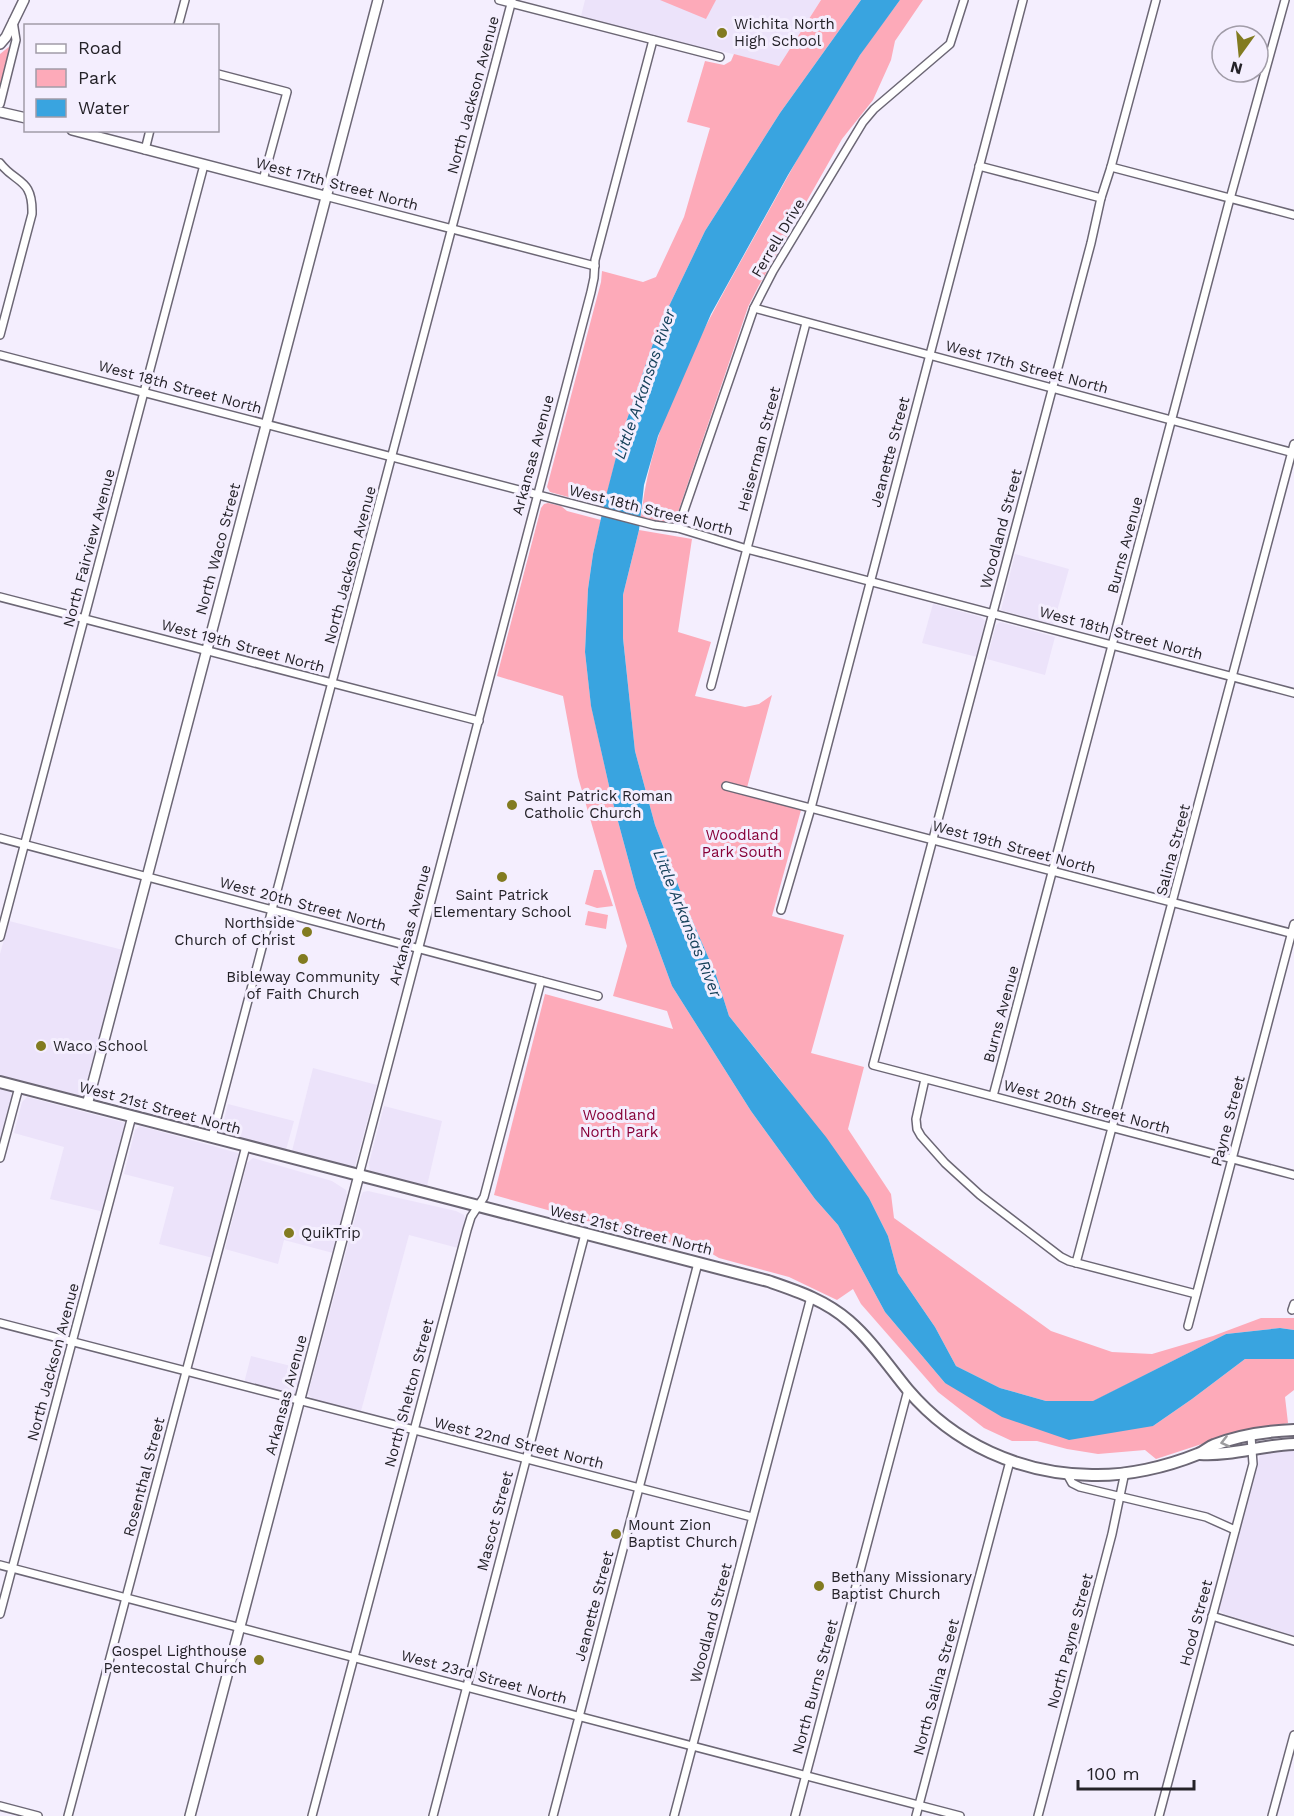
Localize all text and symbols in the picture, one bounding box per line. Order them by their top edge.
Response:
street label: North Jackson Avenue [443,14,503,176]
place label: Wichita North High School [734,15,835,50]
legend [24,24,219,132]
north arrow [1210,24,1270,84]
marker: Wichita North High School [715,26,729,40]
text: Road [78,37,122,58]
text: N [1228,57,1244,79]
text: Park [78,67,117,88]
text: Water [78,97,130,118]
street label: West 17th Street North [254,154,420,214]
street label: Ferrell Drive [747,195,809,281]
water label: Little Arkansas River [610,306,679,462]
street label: West 17th Street North [944,337,1110,397]
street label: West 18th Street North [96,356,264,418]
street label: Heiserman Street [734,384,785,513]
street label: Arkansas Avenue [508,393,558,517]
street label: Jeanette Street [867,394,914,509]
street label: Woodland Street [976,466,1026,591]
street label: North Fairview Avenue [59,467,119,629]
street label: North Waco Street [192,480,244,617]
street label: West 18th Street North [567,481,735,539]
street label: North Jackson Avenue [320,484,380,646]
street label: Burns Avenue [1103,494,1147,596]
street label: West 18th Street North [1037,602,1205,664]
street label: West 19th Street North [159,615,327,677]
place label: Saint Patrick Roman Catholic Church [524,787,673,822]
marker: Saint Patrick Roman Catholic Church [505,798,519,812]
street label: Salina Street [1152,801,1194,898]
street label: West 19th Street North [930,816,1098,878]
park label: Woodland Park South [702,826,782,861]
water label: Little Arkansas River [649,847,726,1000]
street label: Arkansas Avenue [385,863,435,987]
marker: Saint Patrick Elementary School [495,870,509,884]
street label: West 20th Street North [218,873,388,935]
place label: Saint Patrick Elementary School [433,886,572,921]
place label: Northside Church of Christ [174,914,296,949]
marker: Northside Church of Christ [300,925,314,939]
marker: Bibleway Community of Faith Church [296,952,310,966]
street label: Burns Avenue [979,963,1023,1065]
place label: Bibleway Community of Faith Church [226,968,380,1003]
place label: Waco School [53,1037,148,1055]
marker: Waco School [34,1039,48,1053]
street label: Payne Street [1207,1073,1249,1168]
street label: West 20th Street North [1002,1076,1172,1138]
street label: West 21st Street North [77,1078,243,1138]
park label: Woodland North Park [580,1106,659,1141]
street label: West 21st Street North [548,1201,714,1259]
place label: QuikTrip [301,1224,361,1242]
marker: QuikTrip [282,1226,296,1240]
street label: North Jackson Avenue [23,1281,83,1443]
street label: North Shelton Street [381,1316,438,1469]
street label: Arkansas Avenue [261,1333,311,1457]
street label: West 22nd Street North [432,1413,606,1473]
street label: Rosenthal Street [119,1415,169,1539]
one-way arrow [1220,1435,1230,1448]
street label: Mascot Street [473,1468,517,1573]
place label: Mount Zion Baptist Church [628,1516,738,1551]
marker: Mount Zion Baptist Church [609,1527,623,1541]
street label: Jeanette Street [571,1548,618,1663]
street label: Woodland Street [686,1560,736,1685]
place label: Bethany Missionary Baptist Church [831,1568,972,1603]
street label: North Payne Street [1043,1571,1097,1711]
street label: Hood Street [1176,1577,1216,1668]
marker: Bethany Missionary Baptist Church [812,1579,826,1593]
street label: North Salina Street [909,1616,963,1757]
street label: North Burns Street [788,1617,842,1756]
place label: Gospel Lighthouse Pentecostal Church [104,1642,247,1677]
street label: West 23rd Street North [399,1646,569,1708]
marker: Gospel Lighthouse Pentecostal Church [252,1653,266,1667]
scale bar [1078,1753,1194,1791]
text: 100 m [1087,1763,1140,1784]

